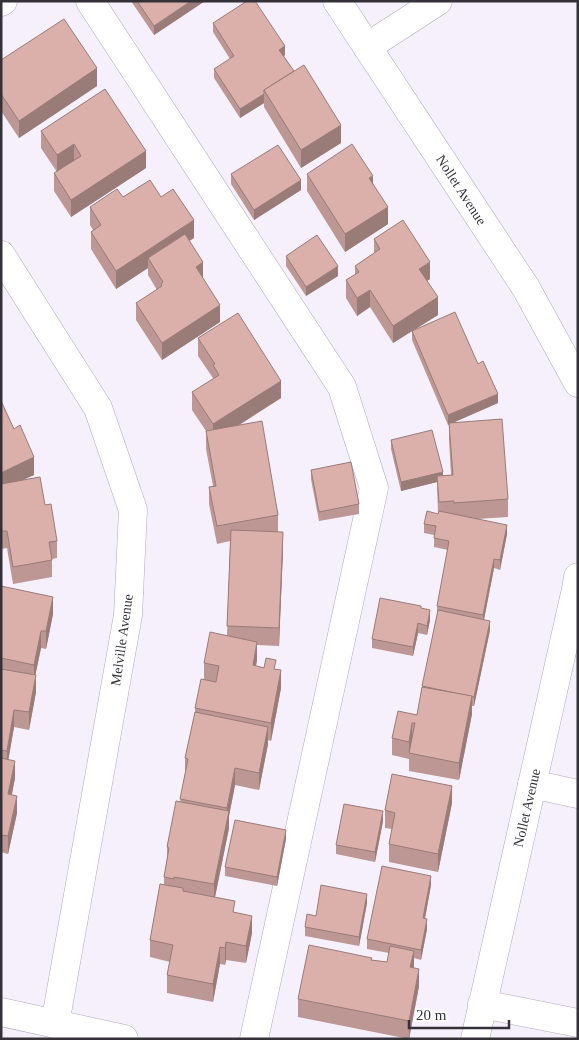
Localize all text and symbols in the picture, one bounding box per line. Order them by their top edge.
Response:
street label: Nollet Avenue [433,152,489,228]
street label: Melville Avenue [108,593,136,687]
street label: Nollet Avenue [511,767,543,849]
scale bar [409,998,509,1030]
text: 20 m [416,1007,447,1023]

